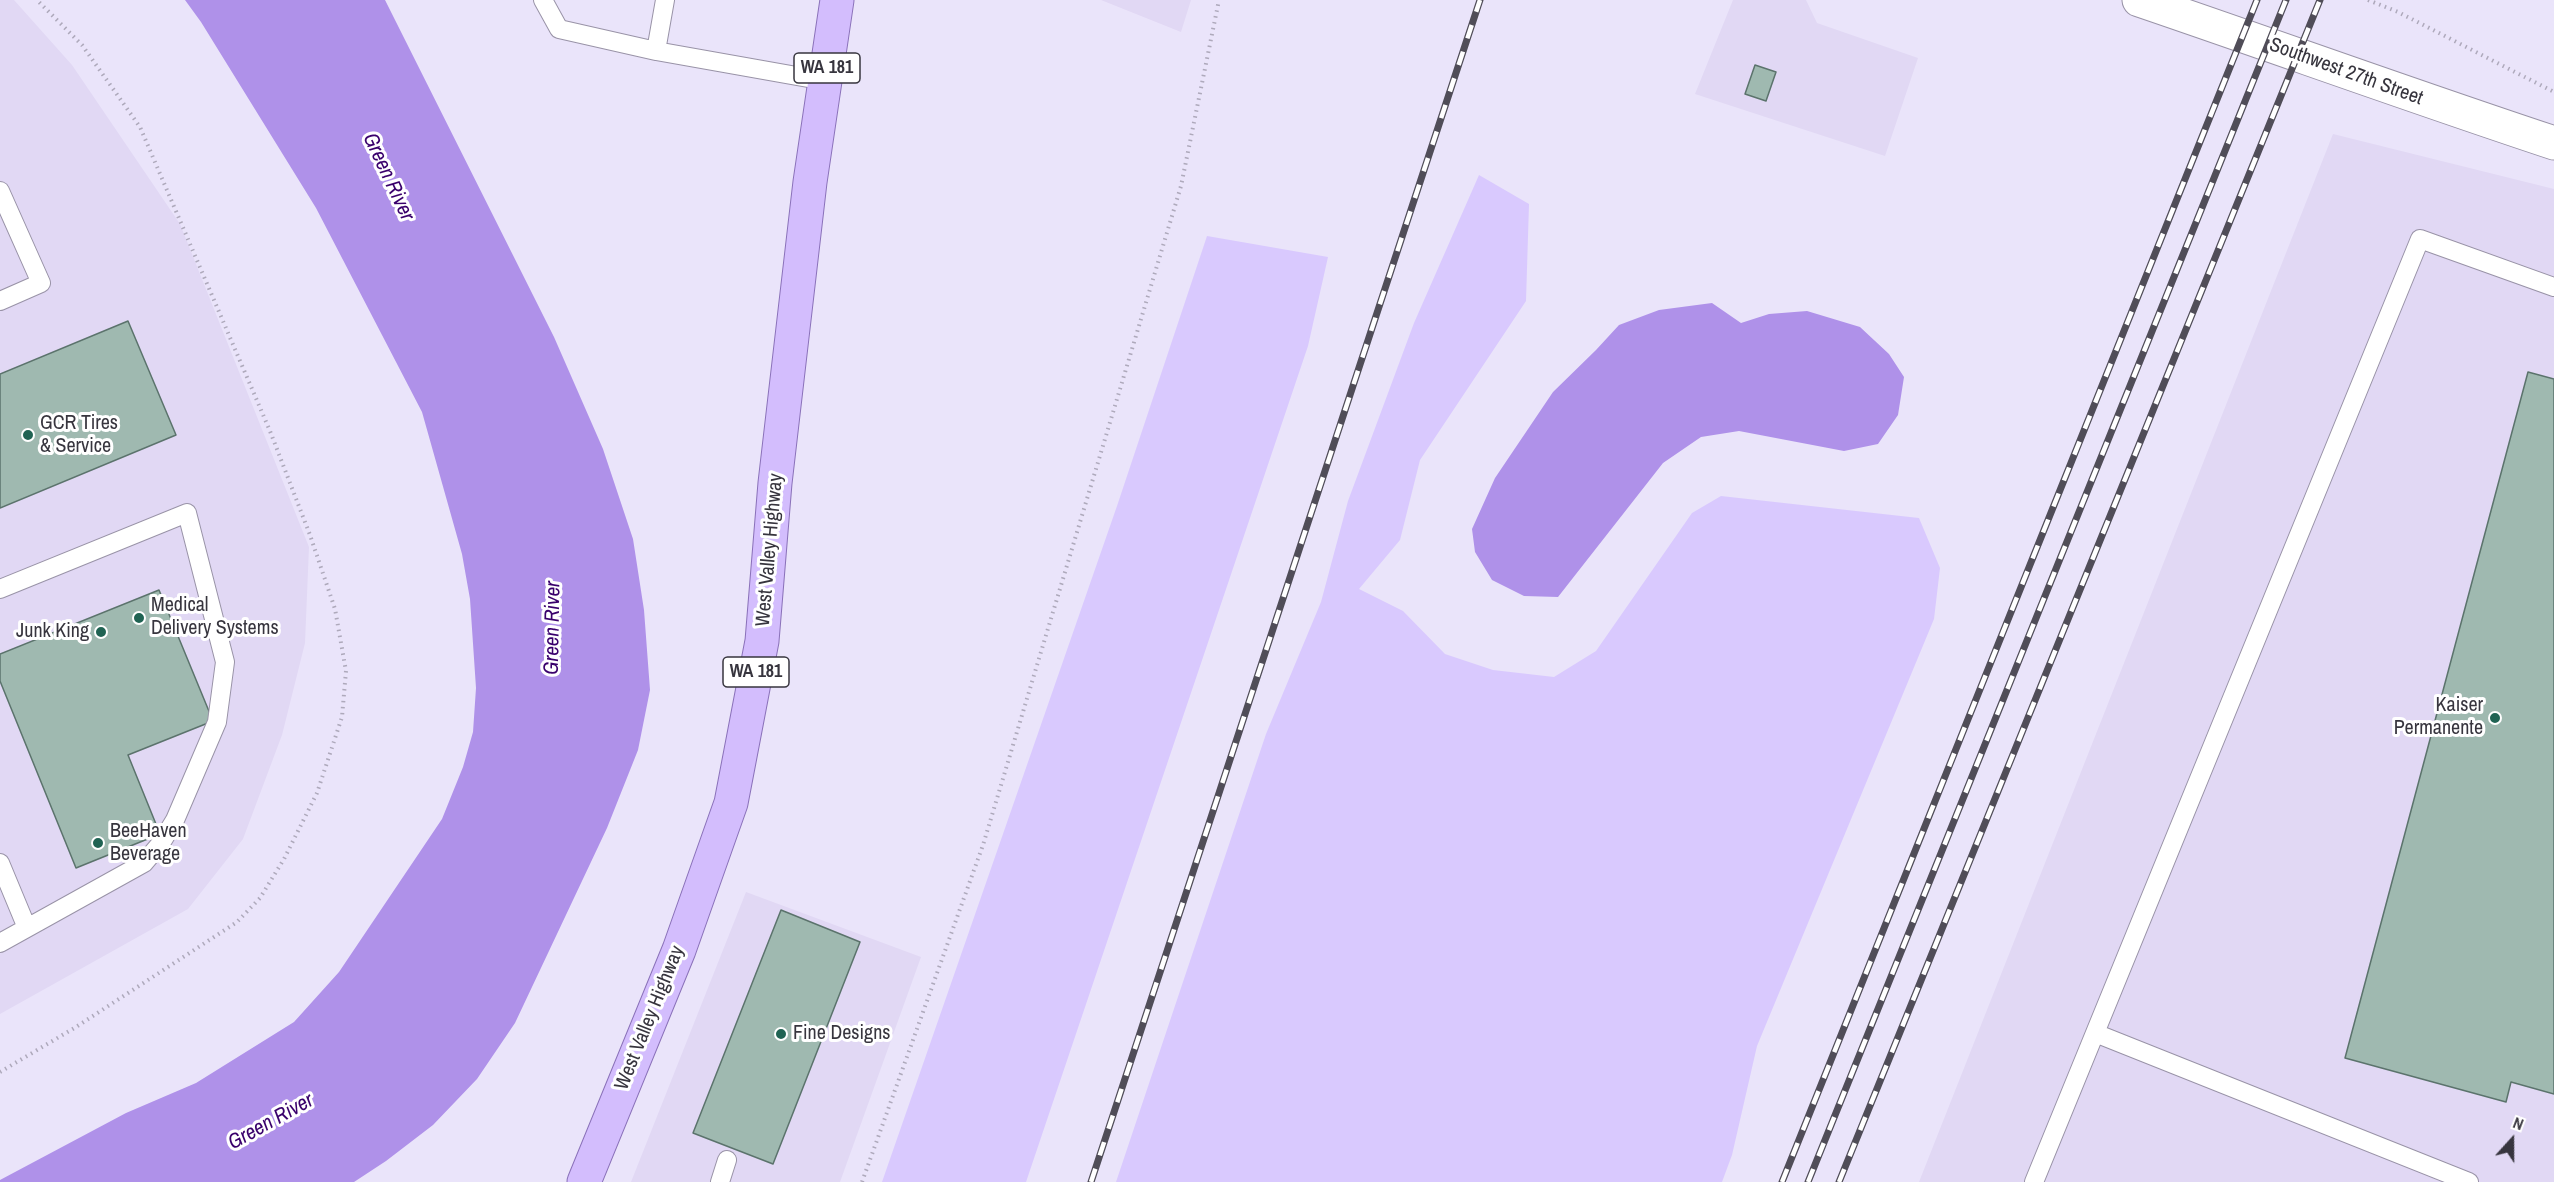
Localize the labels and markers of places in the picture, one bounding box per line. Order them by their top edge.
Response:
place label: GCR Tires & Service [40,412,118,459]
marker: GCR Tires & Service [21,428,35,442]
place label: Medical Delivery Systems [151,594,279,641]
marker: Medical Delivery Systems [132,611,146,625]
place label: Junk King [16,620,89,644]
marker: Junk King [94,625,108,639]
place label: Kaiser Permanente [2394,694,2483,741]
marker: Kaiser Permanente [2488,711,2502,725]
place label: BeeHaven Beverage [110,820,187,867]
marker: BeeHaven Beverage [91,836,105,850]
place label: Fine Designs [793,1022,891,1046]
marker: Fine Designs [774,1027,788,1041]

